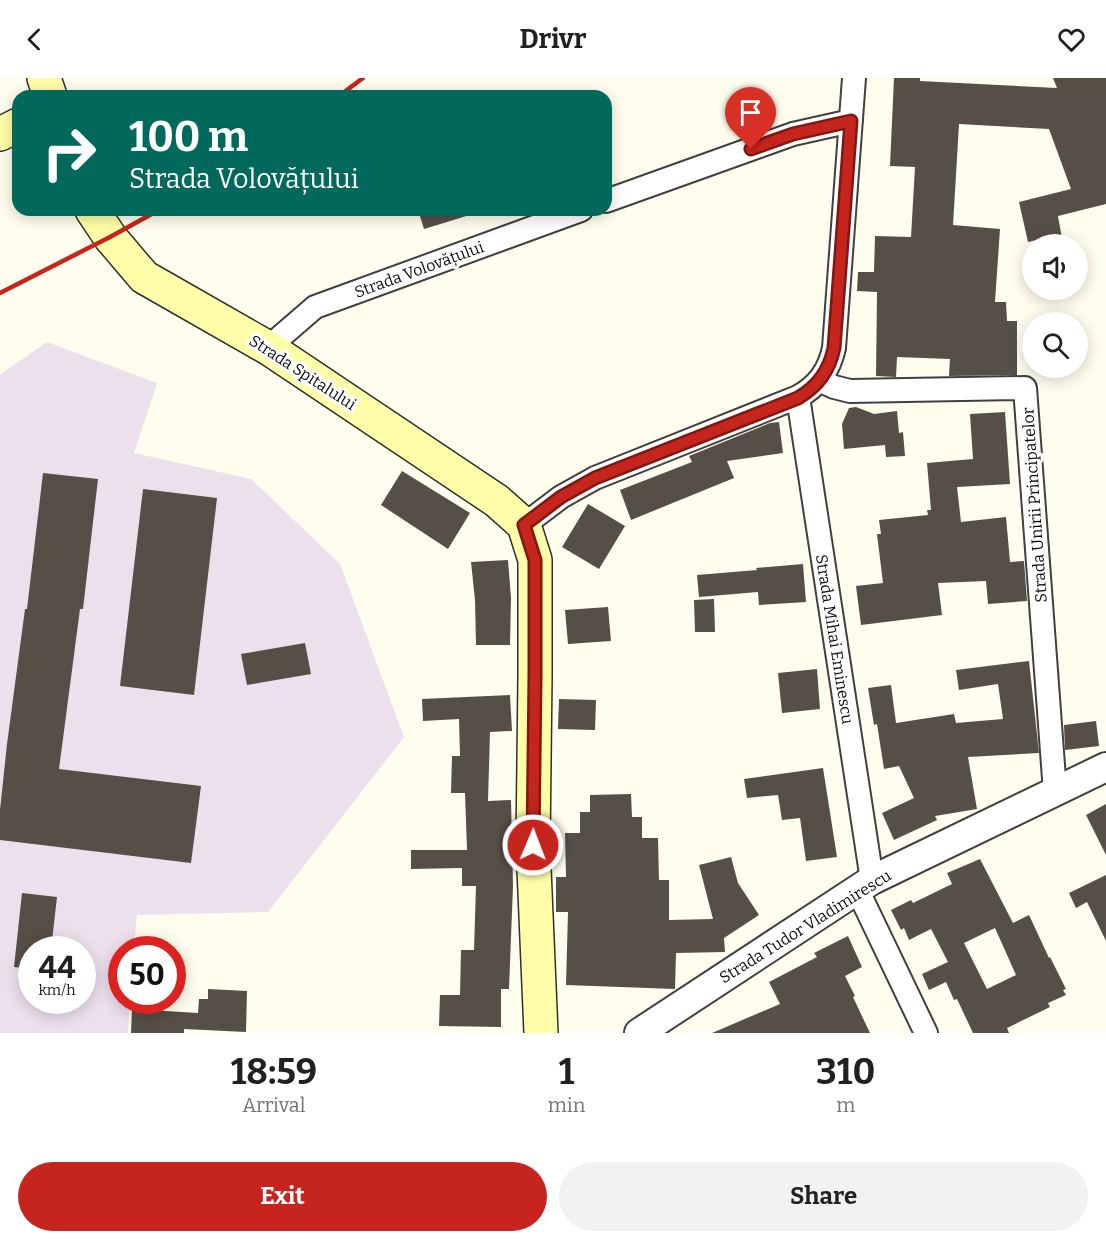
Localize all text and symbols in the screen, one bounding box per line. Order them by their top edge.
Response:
icon: back [18,23,51,56]
text: Drivr [520,23,586,55]
icon: heart [1055,23,1088,56]
pin [725,87,776,149]
icon: arrive [734,96,767,129]
text: 100 m [129,112,248,162]
icon: right [30,114,108,192]
text: Strada Volovățului [129,163,359,195]
map controls [1022,234,1088,378]
button: sound [1022,234,1088,300]
street label: Strada Volovățului [352,237,487,303]
button: search [1022,312,1088,378]
street label: Strada Spitalului [246,331,360,414]
street label: Strada Unirii Principatelor [1018,407,1051,603]
street label: Strada Mihai Eminescu [812,553,857,725]
position arrow [501,813,565,877]
street label: Strada Tudor Vladimirescu [716,866,895,987]
speed limit sign: 50 [108,936,186,1014]
text: 44 [39,950,75,986]
text: km/h [38,981,76,999]
text: 18:59 [231,1050,317,1094]
text: 1 [559,1050,574,1094]
text: 310 [816,1050,875,1094]
text: Arrival [242,1093,306,1117]
text: min [548,1093,585,1117]
text: m [836,1093,855,1117]
button: Exit [18,1162,547,1231]
button: Share [559,1162,1088,1231]

